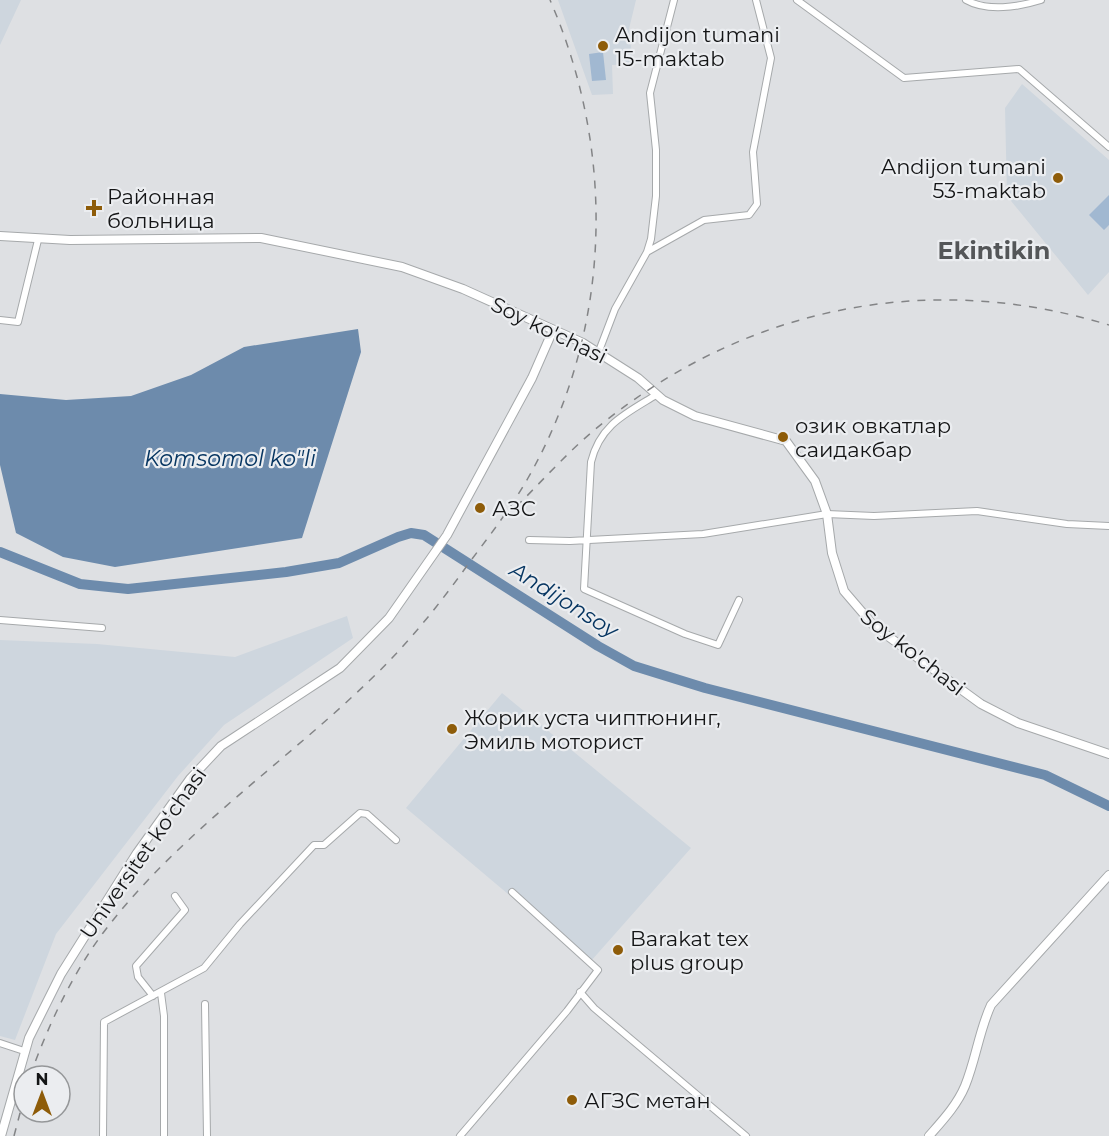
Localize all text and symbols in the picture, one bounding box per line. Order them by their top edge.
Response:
place label: Andijon tumani 15-maktab [615,22,780,71]
marker: Andijon tumani 15-maktab [596,39,610,53]
place label: Andijon tumani 53-maktab [881,154,1046,203]
marker: Andijon tumani 53-maktab [1051,171,1065,185]
place label: Районная больница [107,184,215,233]
marker: Районная больница [85,199,103,217]
district label: Ekintikin [938,236,1050,265]
street label: Soy ko'chasi [487,291,611,369]
place label: озик овкатлар саидакбар [795,413,951,462]
marker: озик овкатлар саидакбар [776,430,790,444]
water label: Komsomol ko"li [144,445,316,472]
place label: АЗС [492,496,536,521]
marker: АЗС [473,501,487,515]
water label: Andijonsoy [503,555,625,645]
street label: Soy ko'chasi [856,603,970,701]
place label: Жорик уста чиптюнинг, Эмиль моторист [464,705,721,754]
marker: Жорик уста чиптюнинг, Эмиль моторист [445,722,459,736]
street label: Universitet kо‘chasi [74,763,212,943]
place label: Barakat tex plus group [630,926,749,975]
marker: Barakat tex plus group [611,943,625,957]
north arrow [12,1064,72,1124]
text: N [36,1070,48,1089]
place label: АГЗС метан [584,1088,711,1113]
marker: АГЗС метан [565,1093,579,1107]

